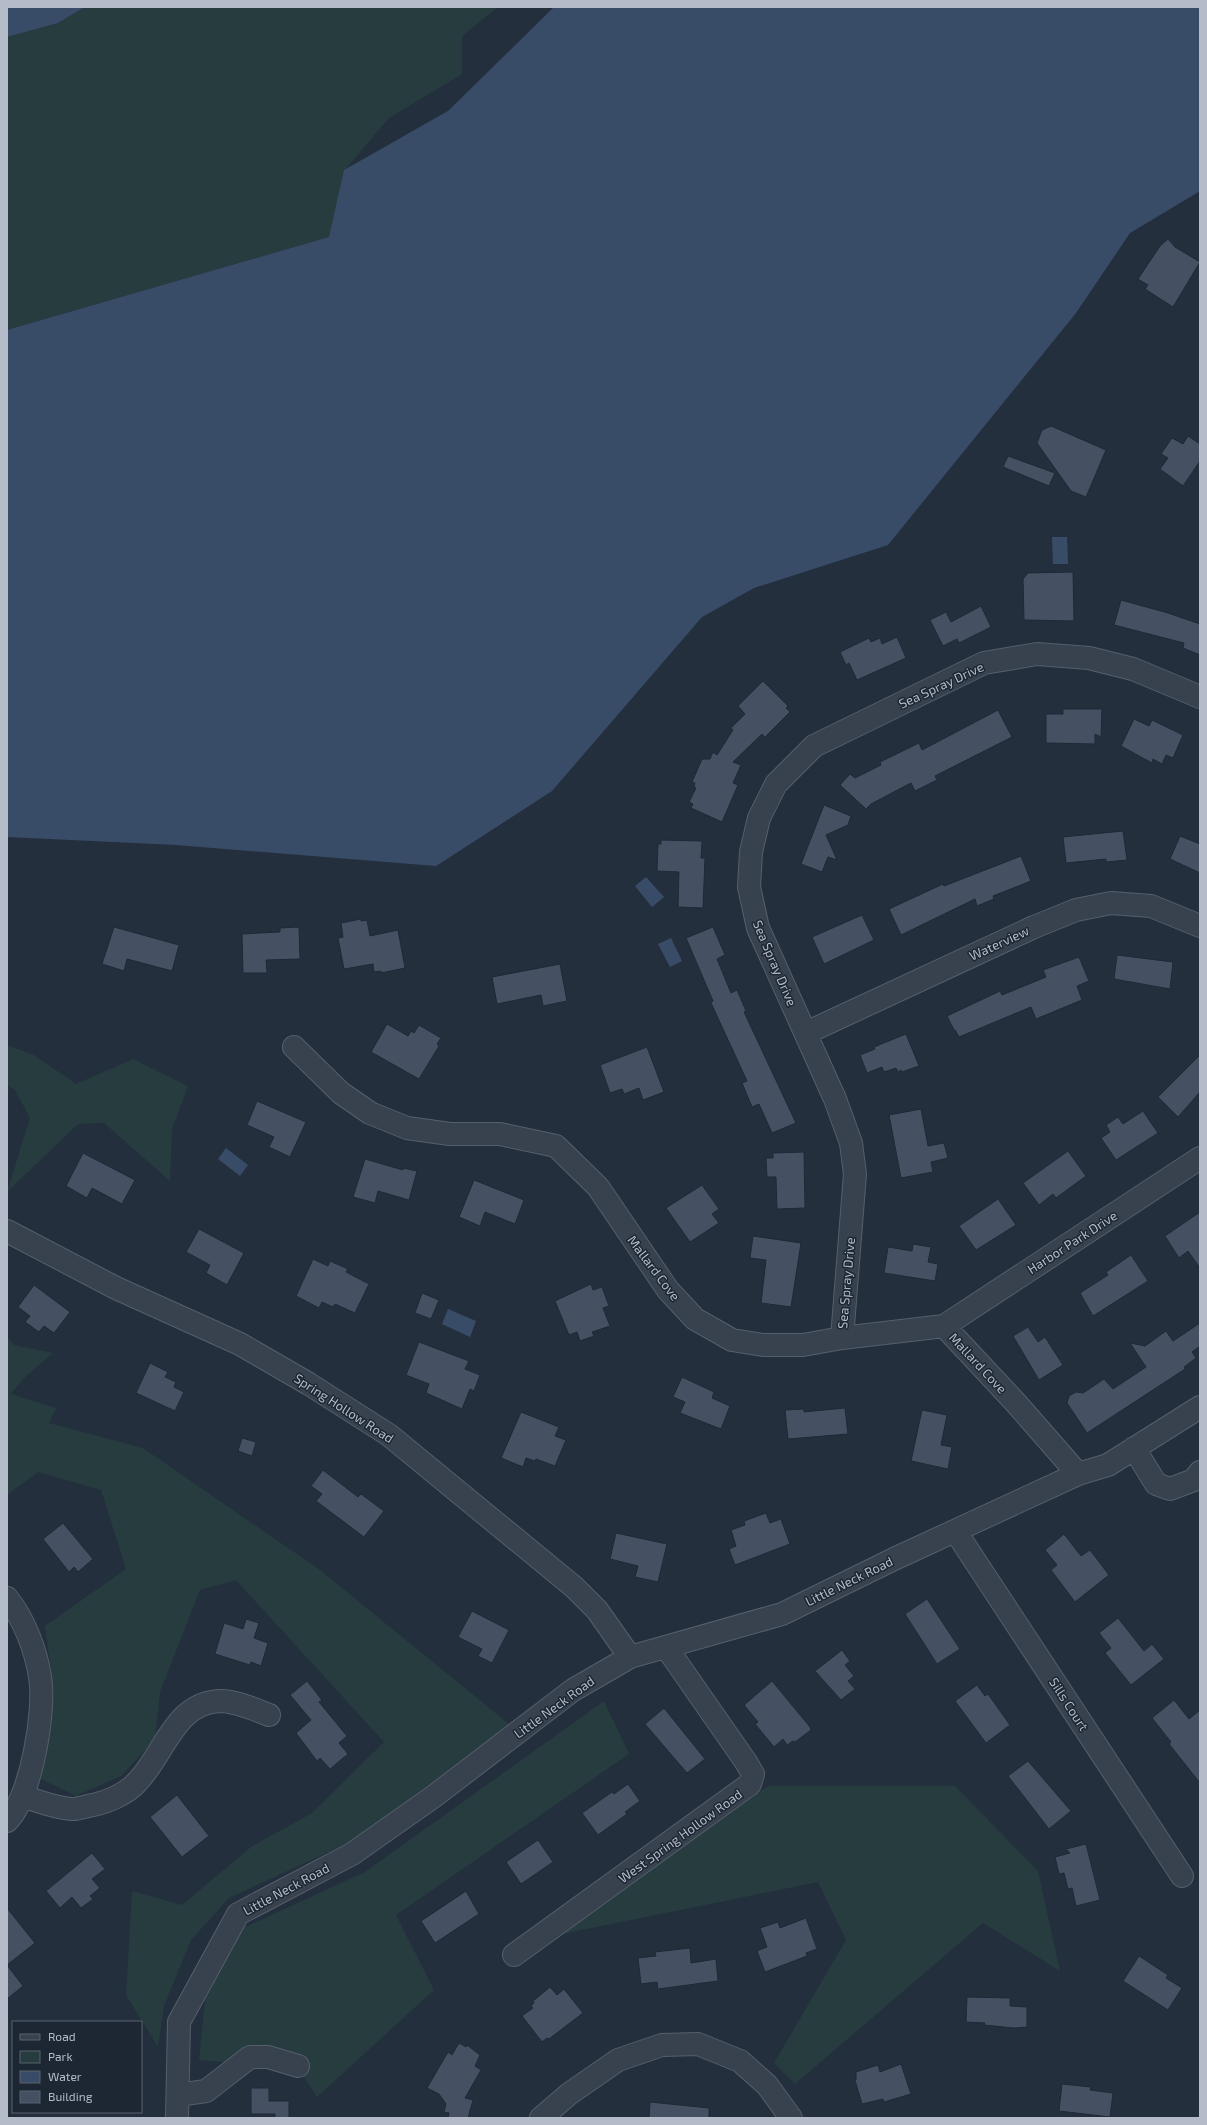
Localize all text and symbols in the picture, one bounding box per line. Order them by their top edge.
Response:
street label: Sea Spray Drive [896,658,986,712]
street label: Sea Spray Drive [750,918,800,1008]
street label: Waterview [966,922,1032,964]
street label: Harbor Park Drive [1024,1207,1120,1277]
street label: Mallard Cove [624,1232,684,1304]
street label: Sea Spray Drive [834,1237,858,1329]
street label: Mallard Cove [946,1329,1010,1397]
street label: Spring Hollow Road [291,1370,397,1446]
street label: Little Neck Road [803,1553,895,1609]
street label: Little Neck Road [511,1672,597,1742]
street label: Sills Court [1046,1674,1092,1734]
street label: West Spring Hollow Road [615,1786,745,1886]
street label: Little Neck Road [240,1860,332,1918]
legend [12,2021,142,2113]
text: Road [48,2029,76,2043]
text: Park [48,2049,73,2063]
text: Water [48,2069,82,2083]
text: Building [48,2089,93,2103]

